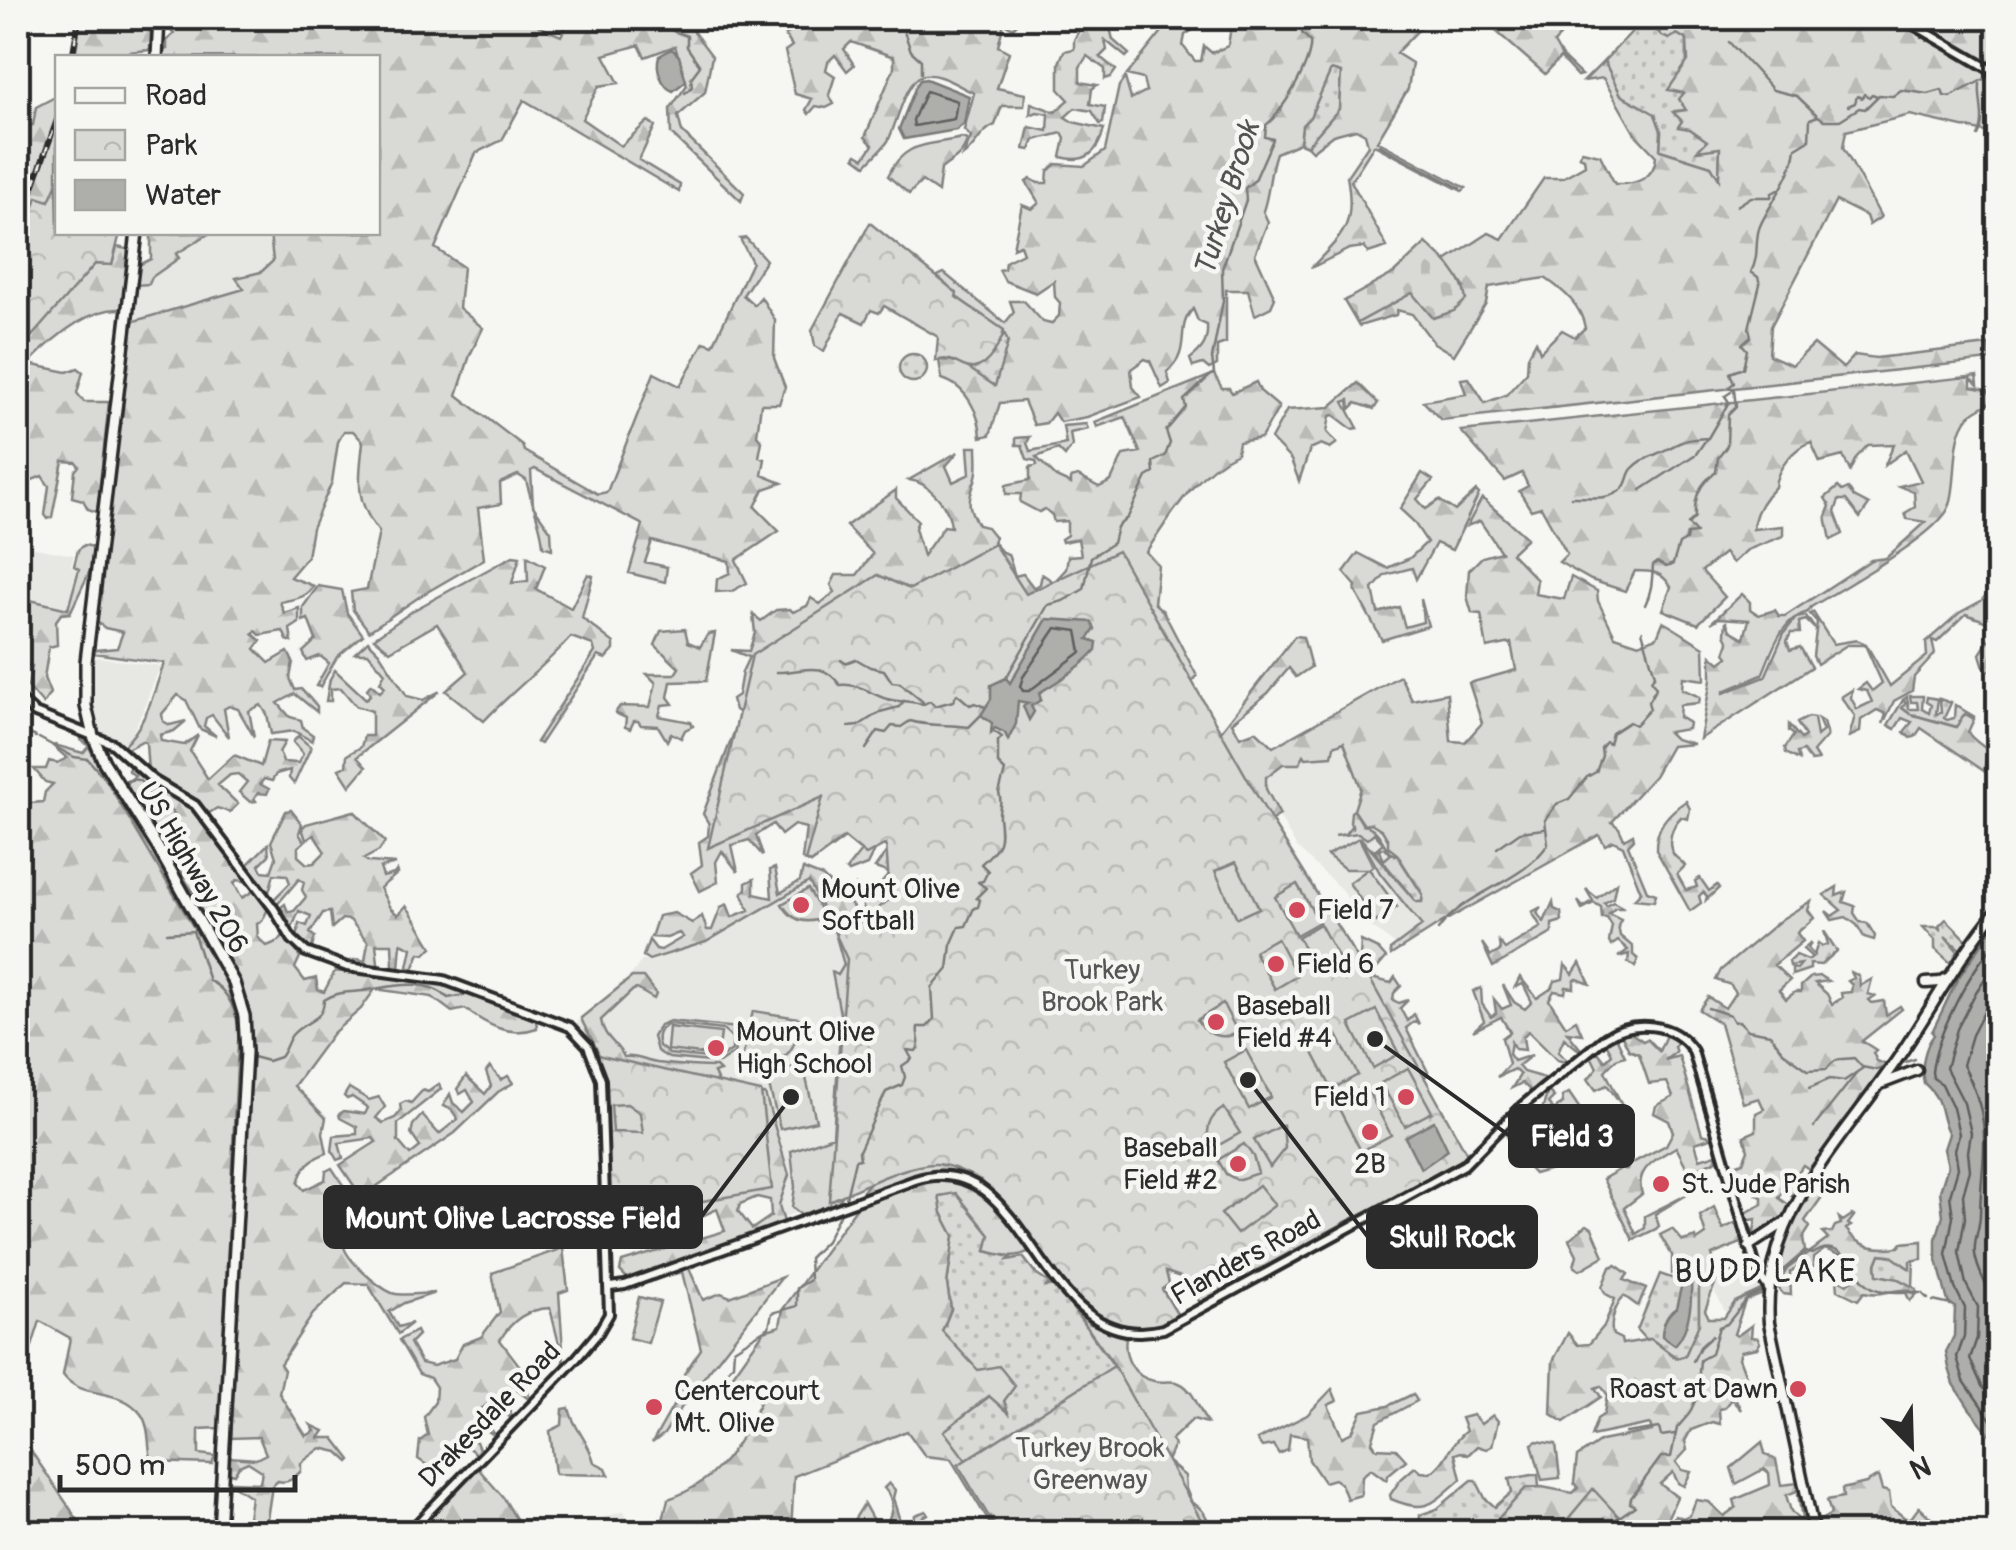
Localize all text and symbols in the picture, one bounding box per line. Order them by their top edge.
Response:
legend [55,55,380,235]
text: Road [145,77,207,114]
water label: Turkey Brook [1186,115,1269,281]
text: Park [145,127,198,164]
text: Water [145,177,222,214]
street label: US Highway 206 [130,776,256,960]
place label: Mount Olive Softball [821,872,960,939]
place label: Field 7 [1317,893,1394,928]
marker: Mount Olive Softball [790,894,812,916]
marker: Field 7 [1286,899,1308,921]
place label: Field 6 [1296,947,1374,982]
park label: Turkey Brook Park [1041,953,1163,1020]
marker: Field 6 [1265,953,1287,975]
place label: Baseball Field #4 [1236,989,1332,1056]
marker: Baseball Field #4 [1205,1011,1227,1033]
place label: Mount Olive High School [736,1015,875,1082]
marker: Mount Olive High School [705,1037,727,1059]
place label: Field 1 [1313,1080,1386,1115]
marker: Field 1 [1395,1086,1417,1108]
callout: Field 3 [1510,1106,1633,1166]
text: Field 3 [1530,1118,1614,1155]
marker: 2B [1359,1121,1381,1143]
place label: Baseball Field #2 [1123,1131,1218,1198]
place label: 2B [1354,1147,1386,1182]
marker: Baseball Field #2 [1227,1153,1249,1175]
place label: St. Jude Parish [1681,1167,1850,1202]
marker: St. Jude Parish [1650,1173,1672,1195]
callout: Mount Olive Lacrosse Field [325,1187,701,1247]
text: Mount Olive Lacrosse Field [345,1200,681,1237]
street label: Flanders Road [1165,1202,1327,1314]
callout: Skull Rock [1368,1207,1536,1267]
text: Skull Rock [1388,1219,1516,1256]
district label: BUDD LAKE [1674,1252,1858,1292]
street label: Drakesdale Road [411,1335,569,1495]
place label: Roast at Dawn [1609,1372,1778,1407]
place label: Centercourt Mt. Olive [674,1374,821,1441]
marker: Roast at Dawn [1787,1378,1809,1400]
north arrow [1861,1395,1961,1495]
marker: Centercourt Mt. Olive [643,1396,665,1418]
scale bar [60,1430,295,1492]
park label: Turkey Brook Greenway [1015,1431,1165,1498]
text: 500 m [75,1447,165,1484]
text: N [1905,1447,1936,1486]

